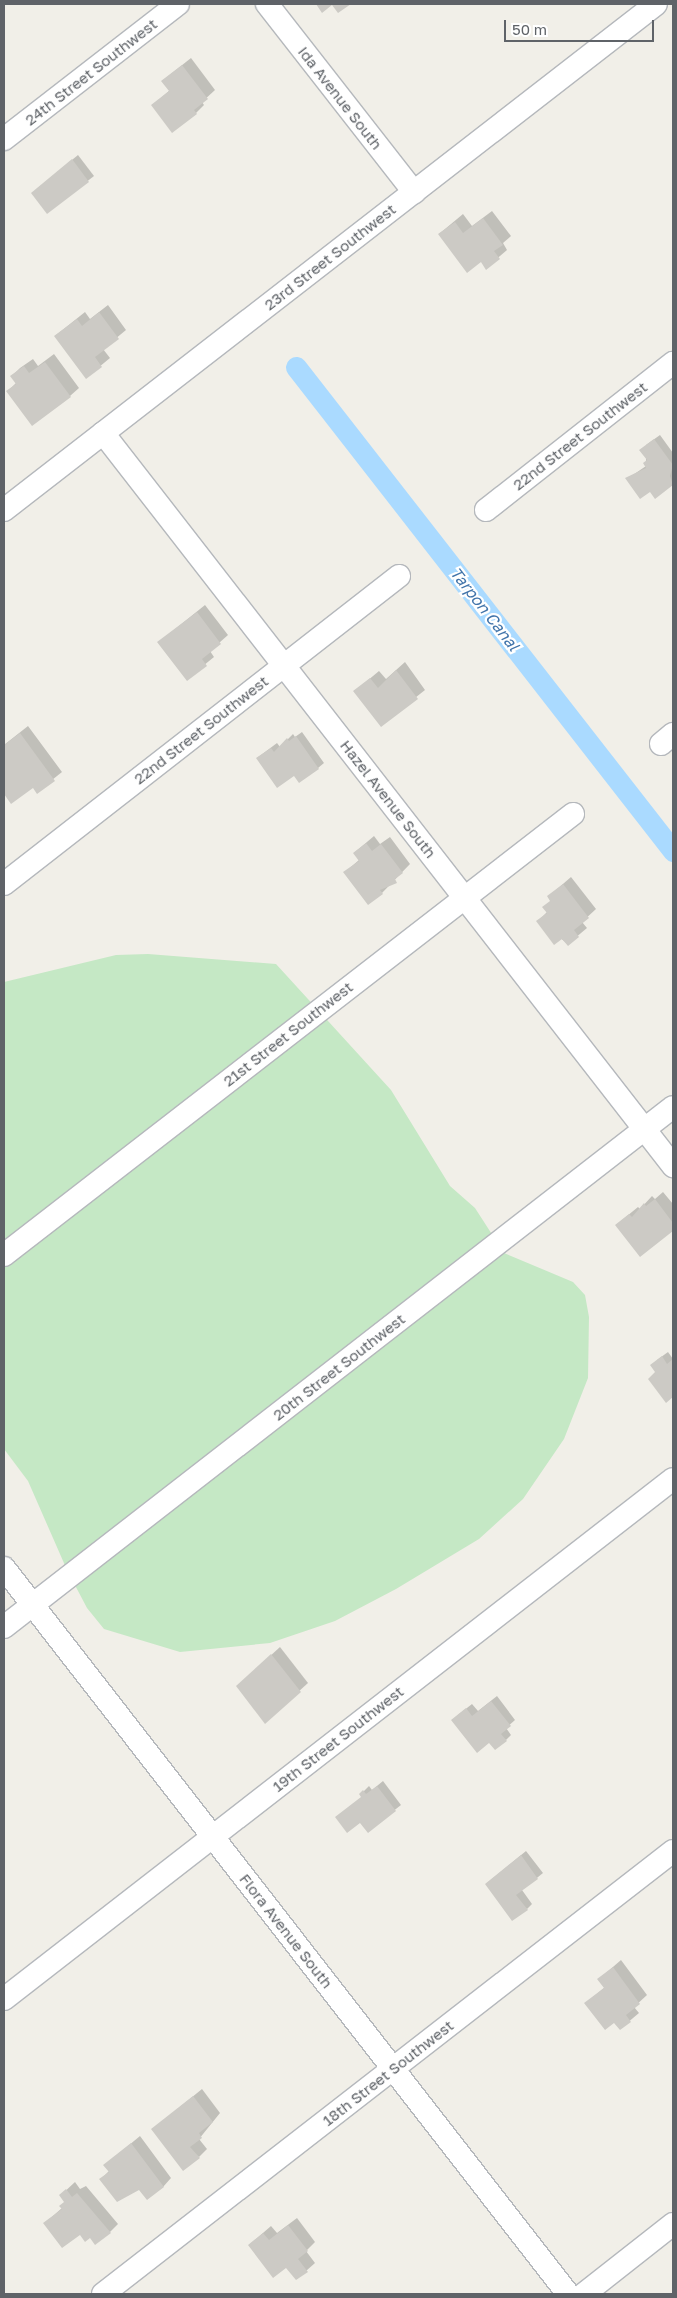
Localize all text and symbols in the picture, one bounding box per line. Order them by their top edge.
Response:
scale bar [507,10,657,42]
street label: 24th Street Southwest [21,15,161,129]
text: 50 m [512,20,547,38]
street label: Ida Avenue South [294,43,386,153]
street label: 23rd Street Southwest [261,200,399,314]
street label: 22nd Street Southwest [509,378,651,494]
water label: Tarpon Canal [446,563,524,655]
street label: 22nd Street Southwest [130,672,272,788]
street label: Hazel Avenue South [336,737,440,861]
street label: 21st Street Southwest [220,978,356,1090]
street label: 20th Street Southwest [269,1310,409,1424]
street label: 19th Street Southwest [269,1682,407,1796]
street label: Flora Avenue South [236,1870,336,1992]
street label: 18th Street Southwest [319,2016,457,2130]

